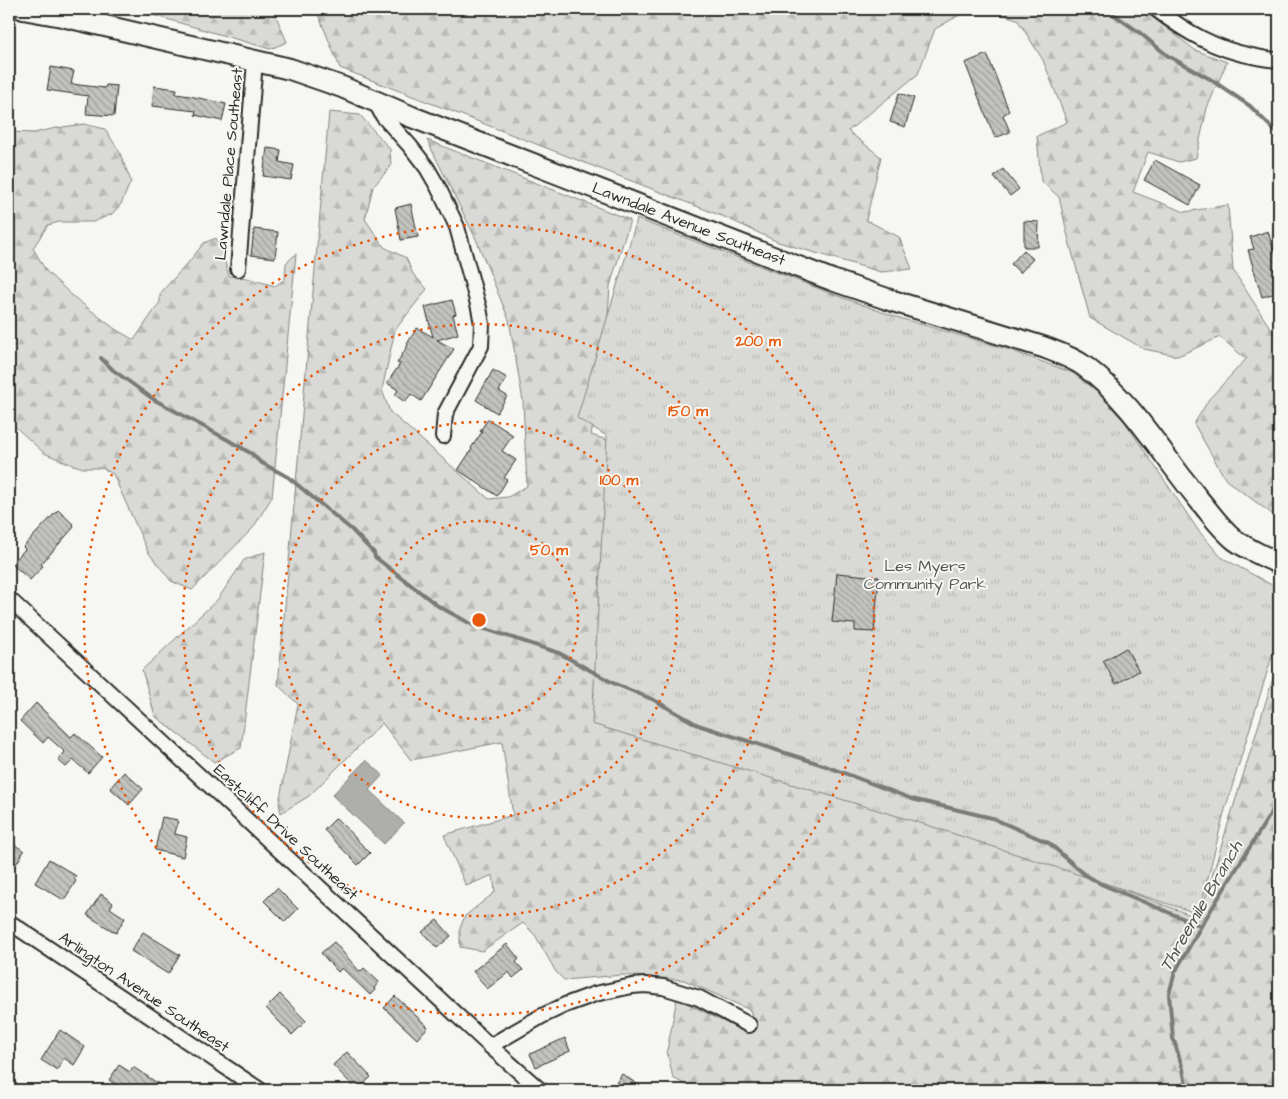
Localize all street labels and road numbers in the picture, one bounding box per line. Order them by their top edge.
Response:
street label: Lawndale Place Southeast [210,66,248,261]
street label: Lawndale Avenue Southeast [589,177,789,271]
street label: Eastcliff Drive Southeast [209,759,364,905]
street label: Arlington Avenue Southeast [54,927,234,1059]

